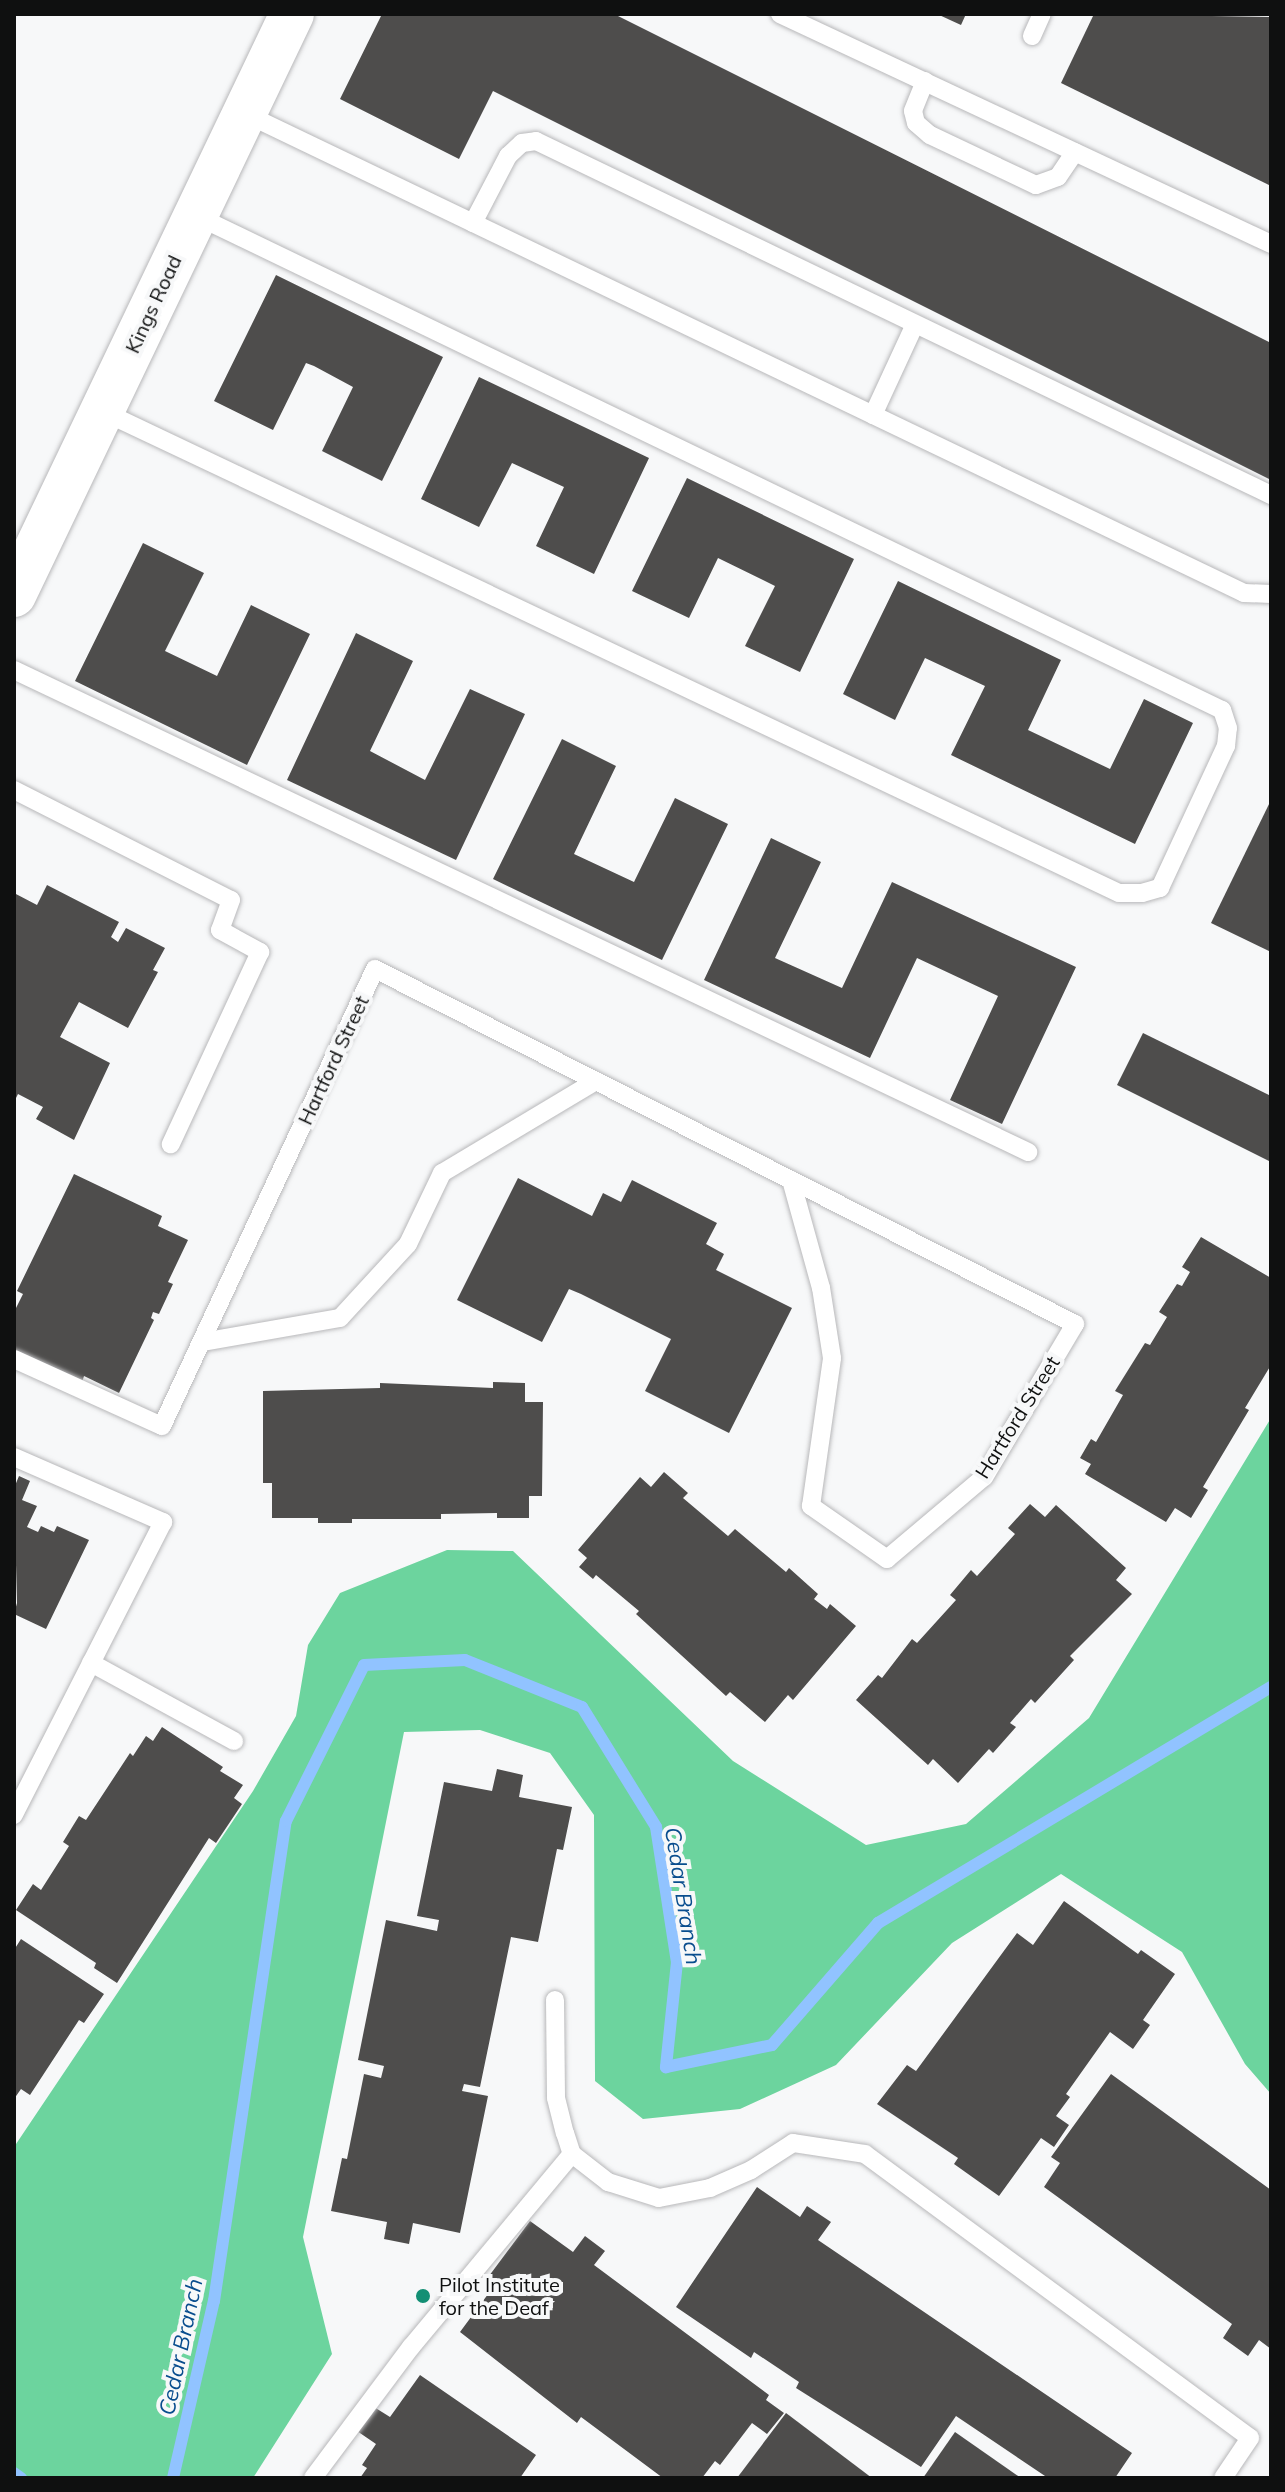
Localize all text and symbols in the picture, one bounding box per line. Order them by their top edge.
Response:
street label: Kings Road [120,251,186,357]
street label: Hartford Street [293,992,373,1128]
street label: Hartford Street [970,1351,1064,1483]
water label: Cedar Branch [659,1825,707,1967]
place label: Pilot Institute for the Deaf [439,2272,560,2319]
water label: Cedar Branch [154,2276,208,2418]
marker: Pilot Institute for the Deaf [414,2287,432,2305]

